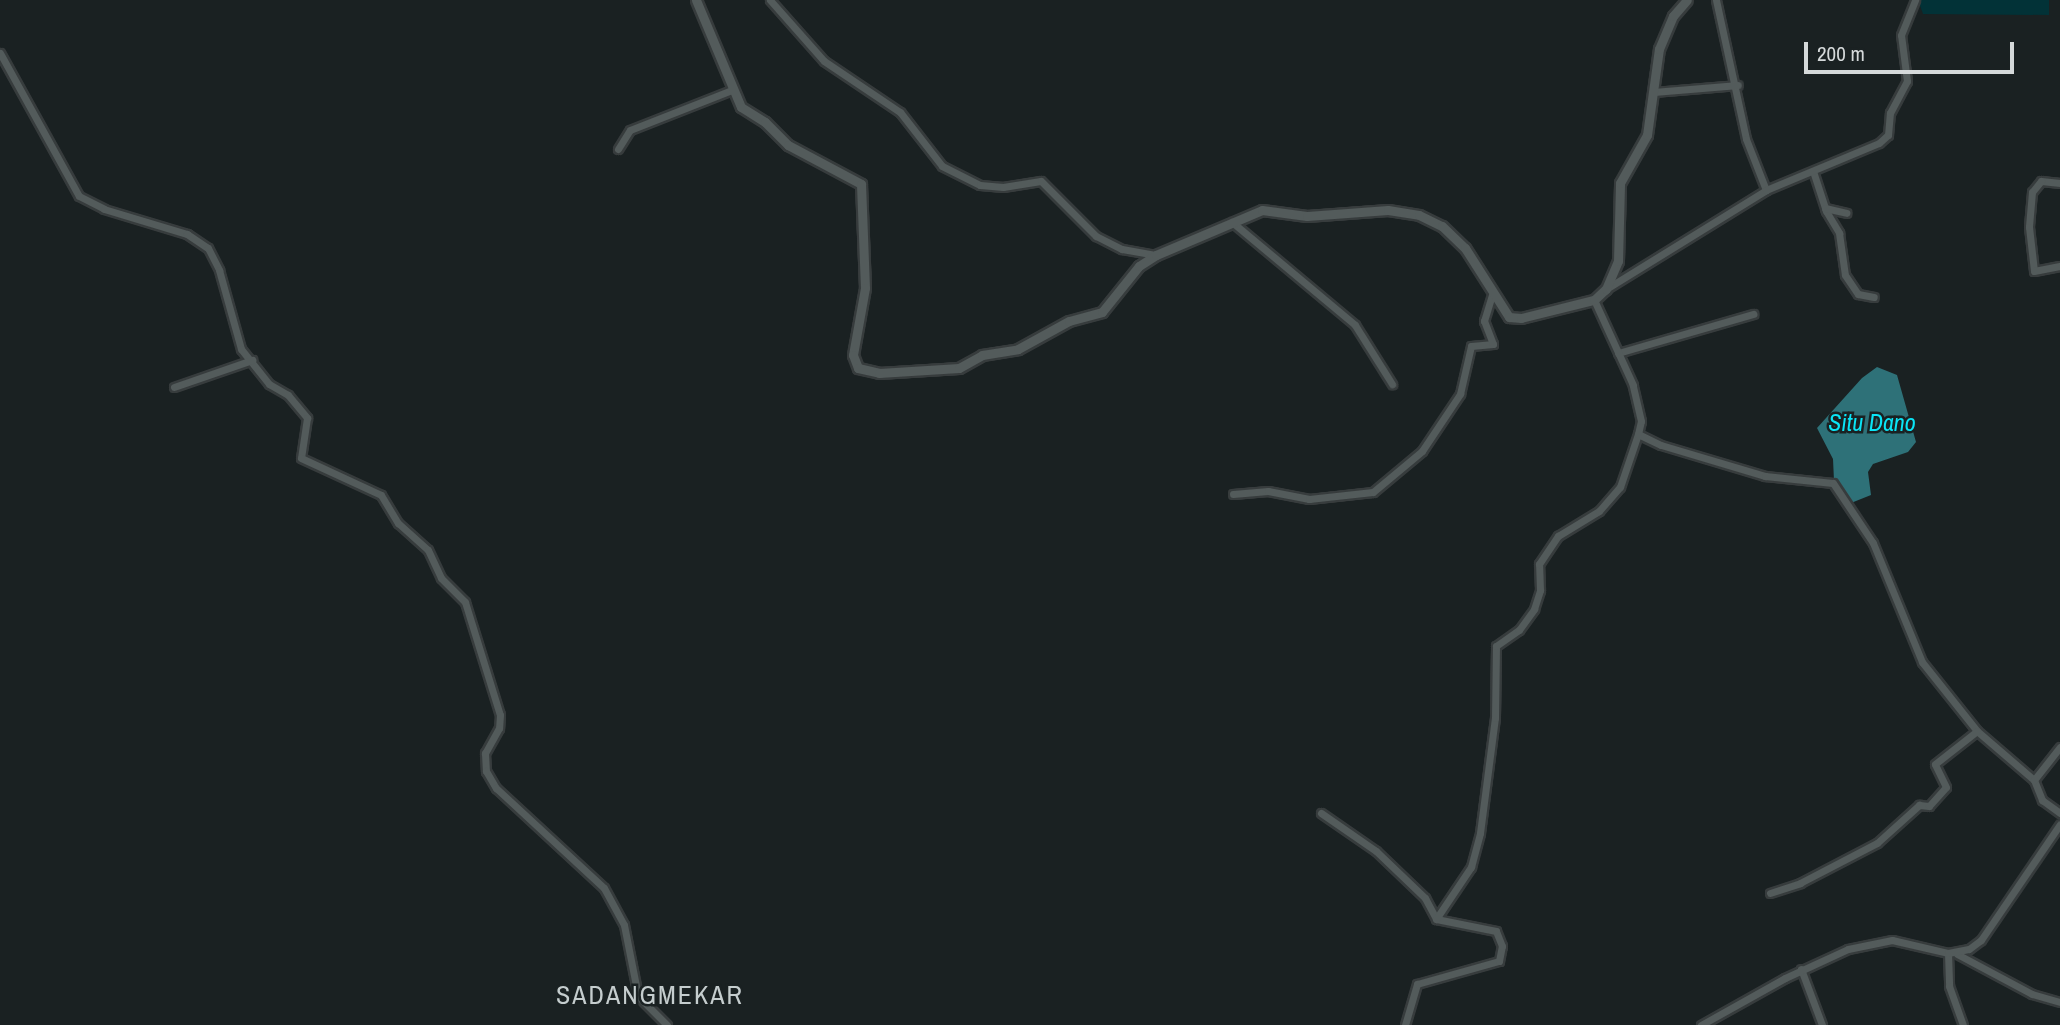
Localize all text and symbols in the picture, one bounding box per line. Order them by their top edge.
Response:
scale bar [1808,28,2018,72]
text: 200 m [1817,39,1865,68]
water label: Situ Dano [1828,409,1916,437]
district label: SADANGMEKAR [557,979,743,1011]

